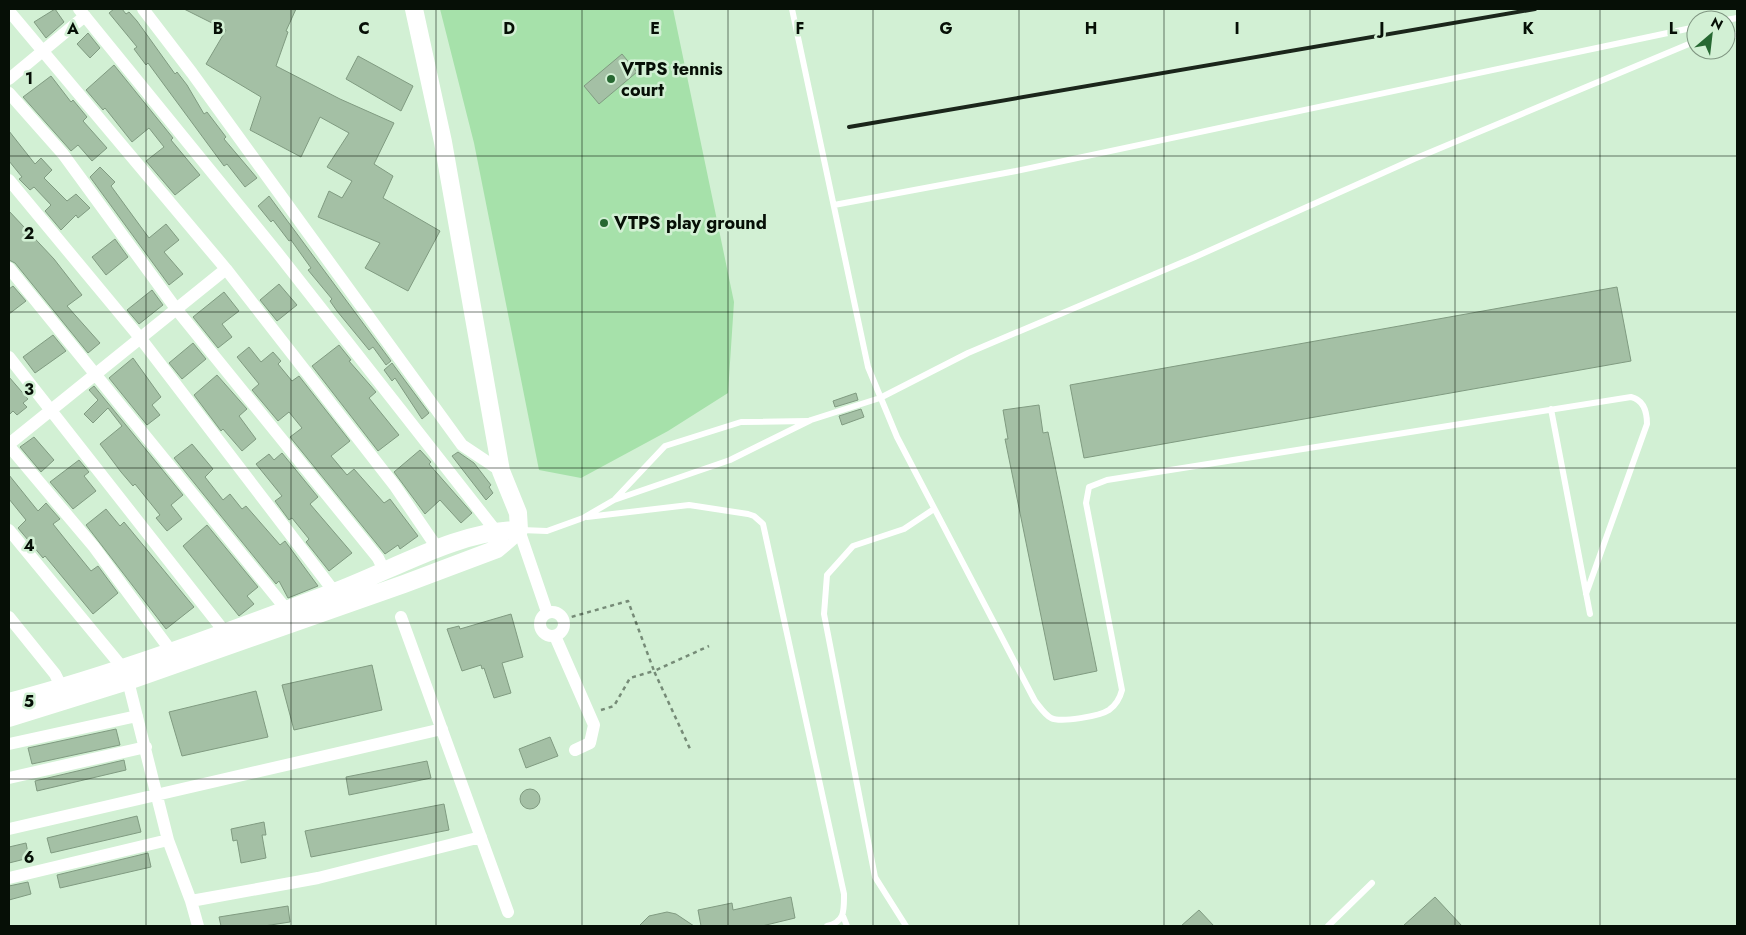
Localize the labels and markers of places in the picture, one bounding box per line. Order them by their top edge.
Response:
place label: VTPS tennis court [620,56,723,103]
marker: VTPS tennis court [605,73,617,85]
place label: VTPS play ground [613,210,767,236]
marker: VTPS play ground [598,217,610,229]

